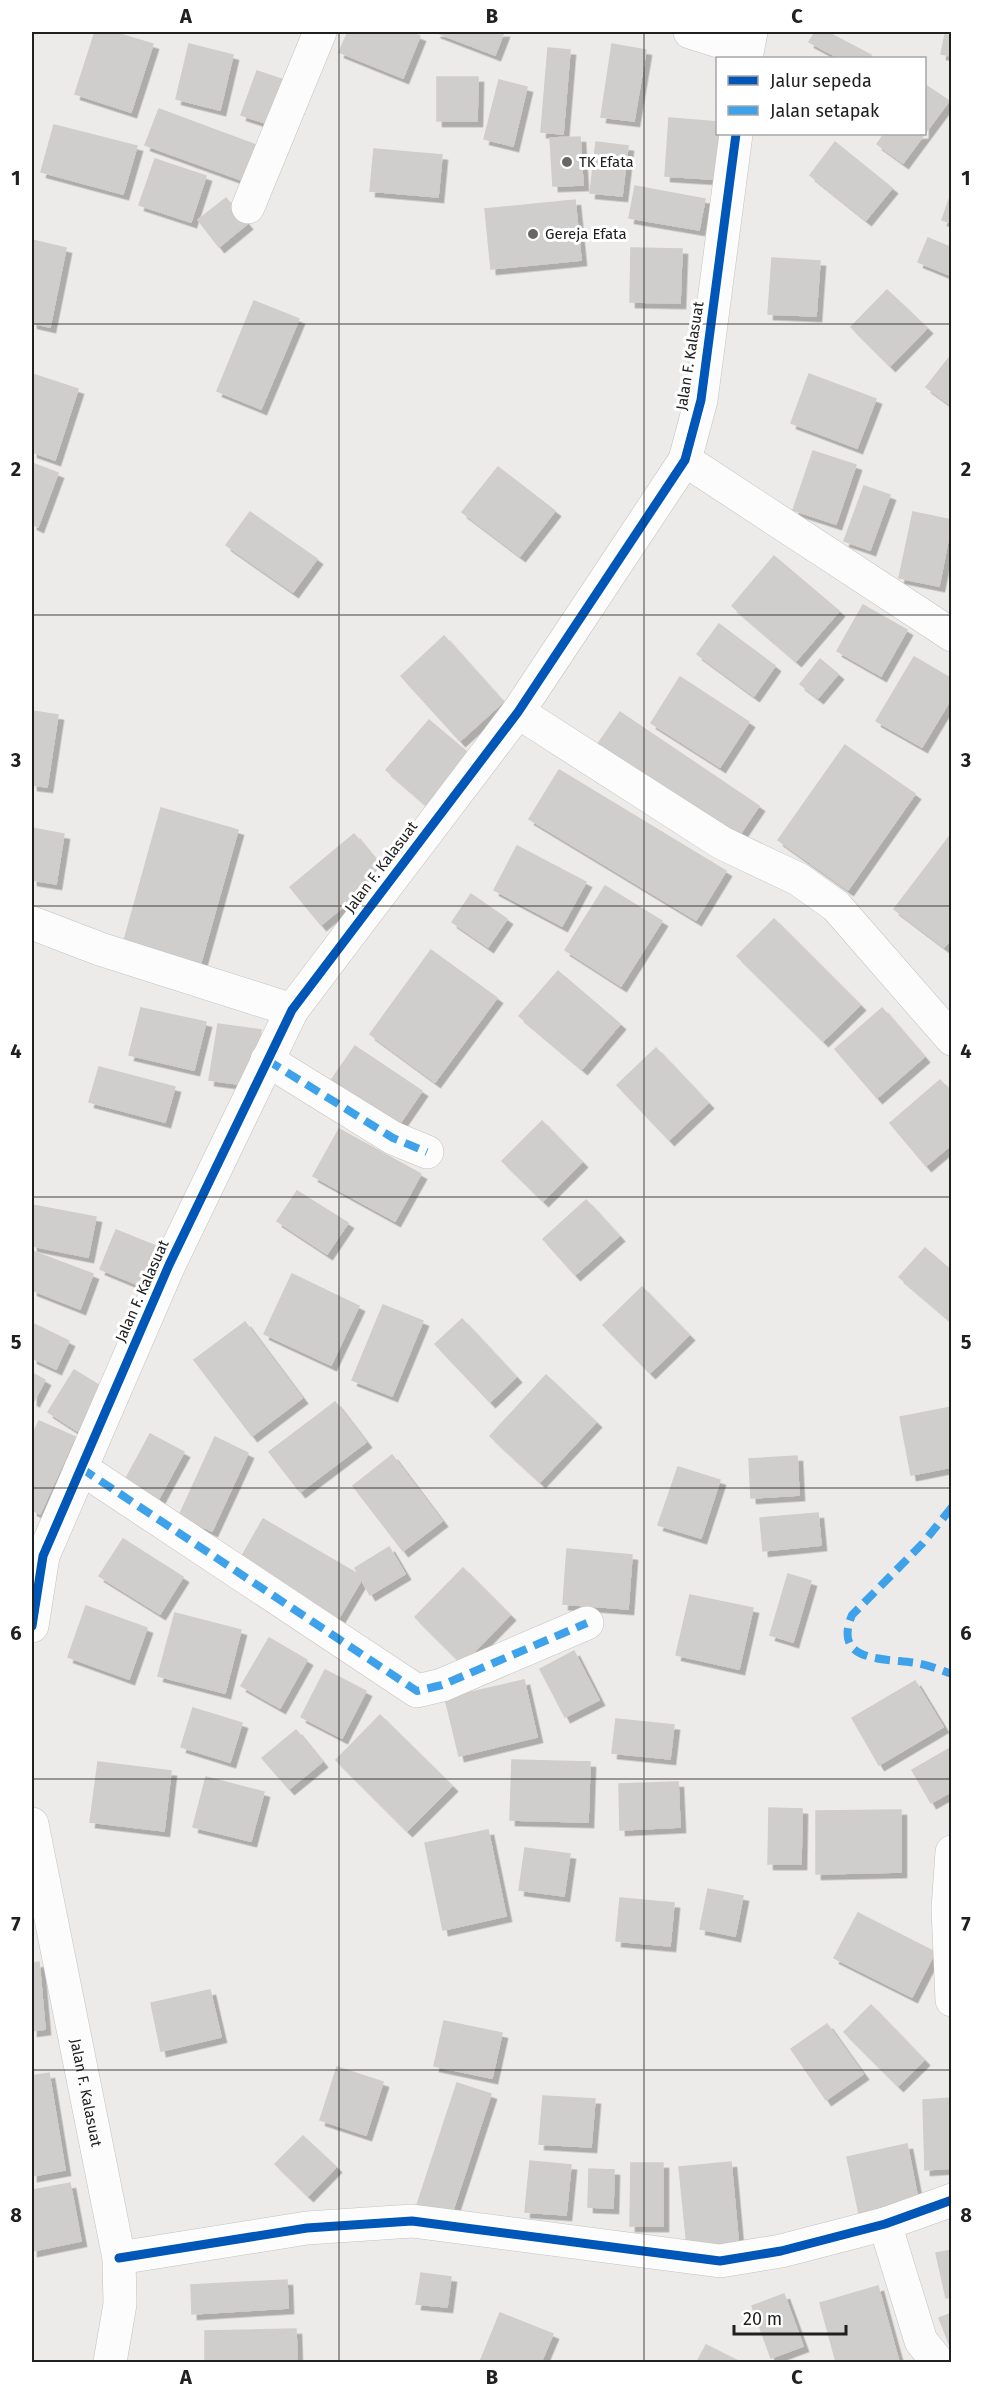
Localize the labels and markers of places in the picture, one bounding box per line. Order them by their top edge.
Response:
place label: TK Efata [579,153,634,171]
marker: TK Efata [560,155,574,169]
place label: Gereja Efata [545,225,627,243]
marker: Gereja Efata [526,227,540,241]

